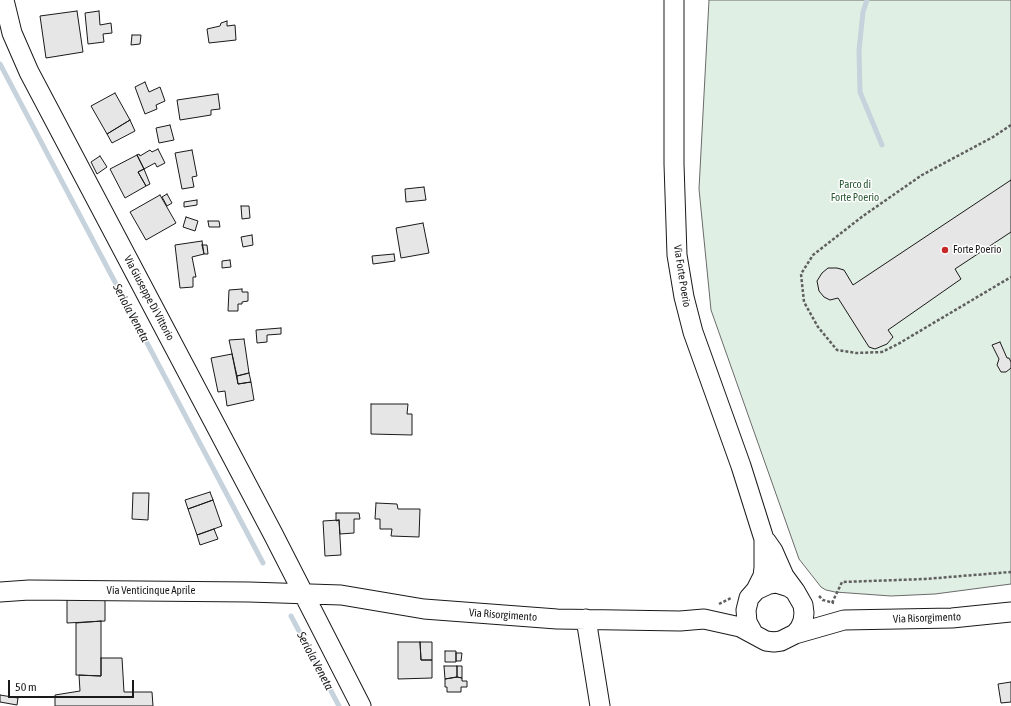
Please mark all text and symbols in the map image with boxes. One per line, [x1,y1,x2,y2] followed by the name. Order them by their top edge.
[831,178,879,204] park label: Parco di Forte Poerio
[953,243,1001,257] place label: Forte Poerio
[671,244,693,308] street label: Via Forte Poerio
[940,245,950,255] marker: Forte Poerio
[121,253,177,343] street label: Via Giuseppe Di Vittorio
[110,281,152,345] water label: Seriola Veneta
[107,584,195,598] street label: Via Venticinque Aprile
[468,606,538,624] street label: Via Risorgimento
[893,610,961,626] street label: Via Risorgimento
[294,629,336,693] water label: Seriola Veneta
[10,672,136,698] scale bar
[15,680,37,694] text: 50 m

